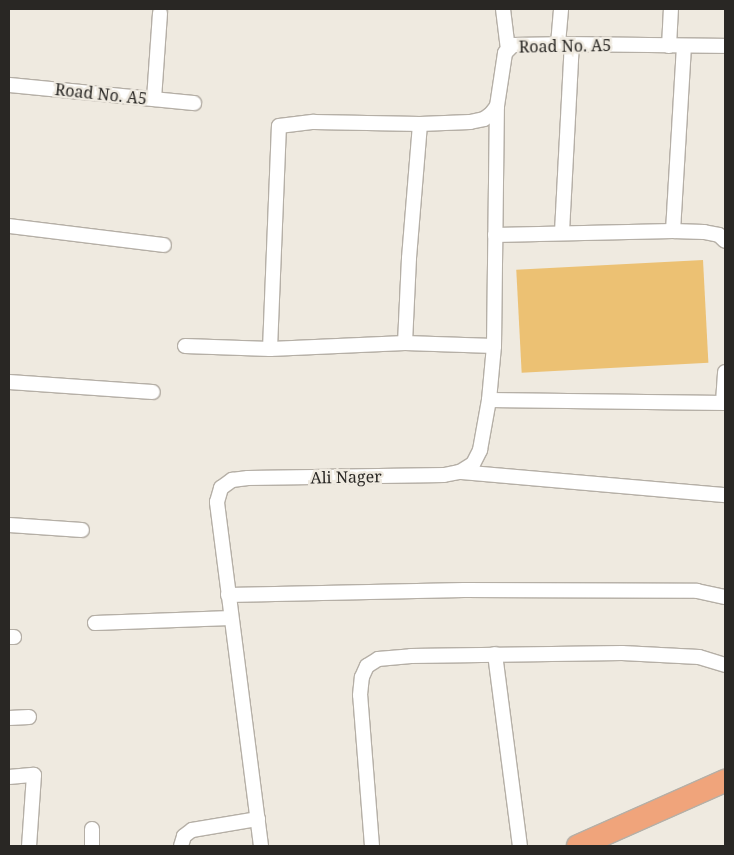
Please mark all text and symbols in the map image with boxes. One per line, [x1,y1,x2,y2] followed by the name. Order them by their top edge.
[519,36,611,56] street label: Road No. A5
[54,80,148,108] street label: Road No. A5
[310,467,382,487] street label: Ali Nager

